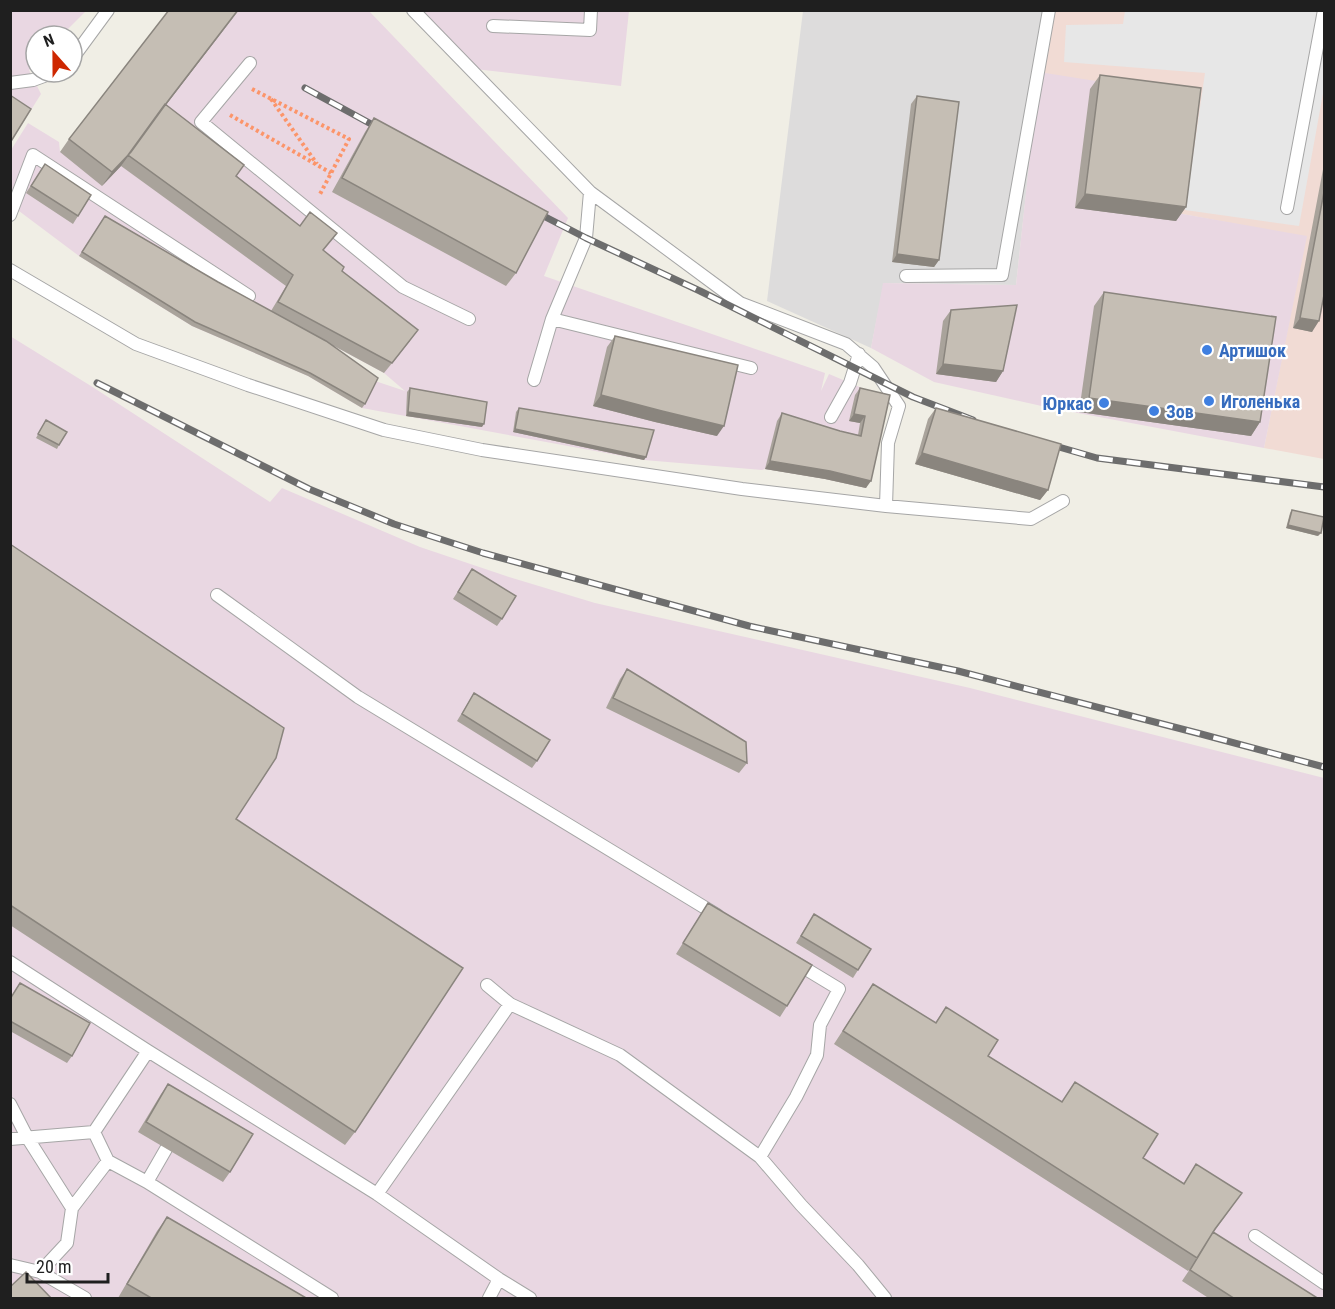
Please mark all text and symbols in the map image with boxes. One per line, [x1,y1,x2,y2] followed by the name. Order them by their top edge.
[24,24,84,84] north arrow
[41,30,57,51] text: N
[1219,340,1286,361] place label: Артишок
[1200,343,1214,357] marker: Артишок
[1221,391,1300,412] place label: Иголенька
[1043,393,1092,414] place label: Юркас
[1202,394,1216,408] marker: Иголенька
[1097,396,1111,410] marker: Юркас
[1166,401,1194,422] place label: Зов
[1147,404,1161,418] marker: Зов
[27,1246,108,1284] scale bar
[36,1256,71,1277] text: 20 m

